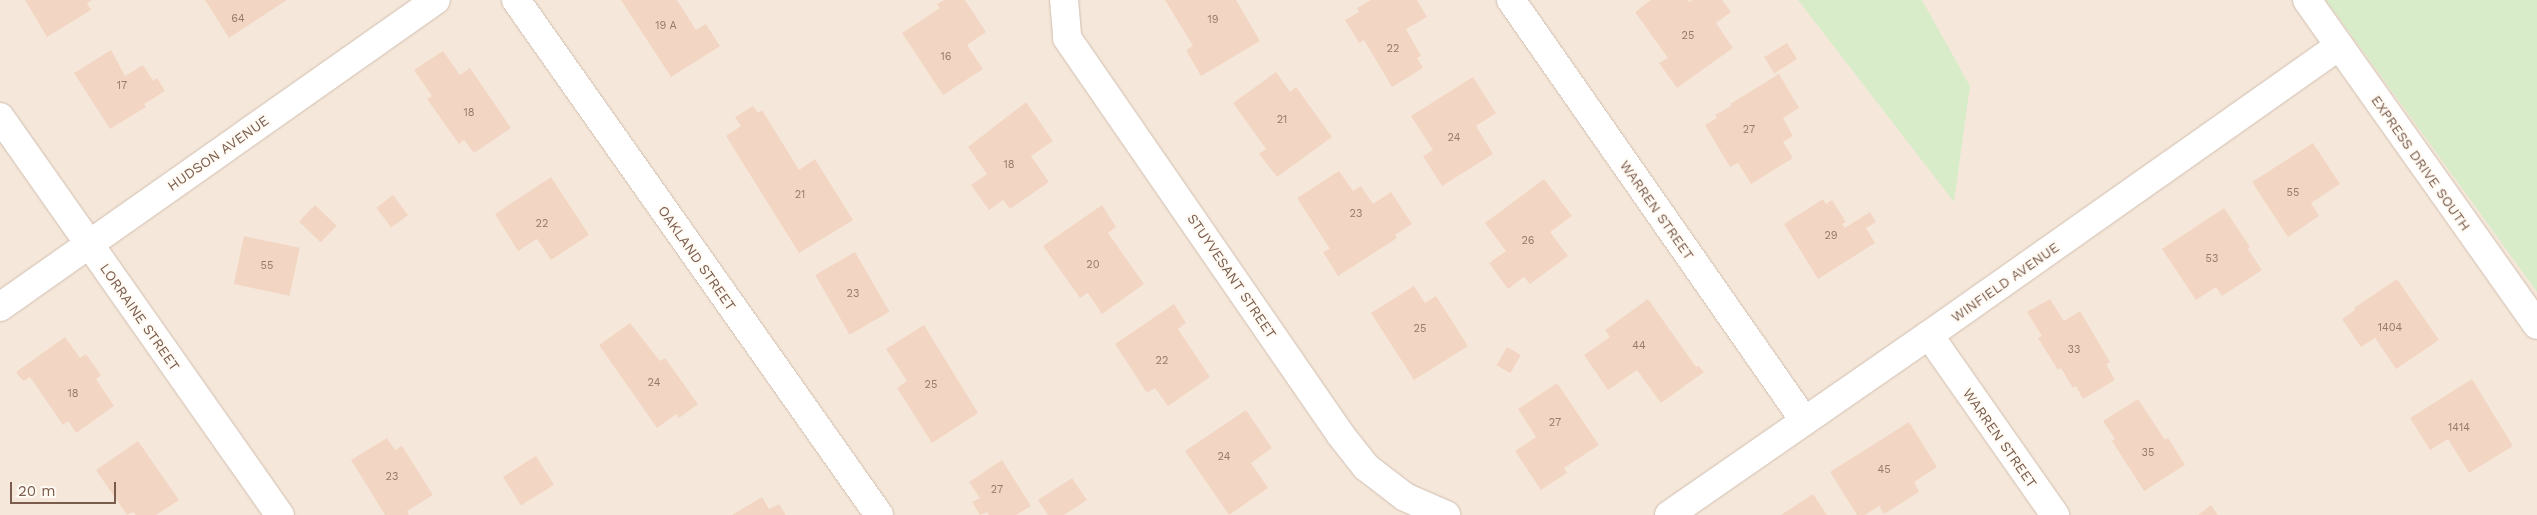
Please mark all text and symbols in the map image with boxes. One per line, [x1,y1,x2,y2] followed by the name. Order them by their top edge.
[231,12,245,26] house number: 64
[1207,13,1219,27] house number: 19
[655,19,677,33] house number: 19 A
[1682,29,1694,43] house number: 25
[1387,42,1399,56] house number: 22
[941,50,951,64] house number: 16
[117,79,127,93] house number: 17
[2368,92,2474,234] street label: EXPRESS DRIVE SOUTH
[463,106,475,120] house number: 18
[164,112,272,194] street label: HUDSON AVENUE
[1277,113,1287,127] house number: 21
[1743,123,1755,137] house number: 27
[1448,131,1460,145] house number: 24
[1616,157,1698,263] street label: WARREN STREET
[1003,158,1015,172] house number: 18
[2287,186,2299,200] house number: 55
[795,188,805,202] house number: 21
[655,202,739,314] street label: OAKLAND STREET
[1350,207,1362,221] house number: 23
[1184,210,1280,342] street label: STUYVESANT STREET
[536,217,548,231] house number: 22
[1824,229,1838,243] house number: 29
[1521,234,1535,248] house number: 26
[1948,238,2062,326] street label: WINFIELD AVENUE
[2206,252,2218,266] house number: 53
[1086,258,1100,272] house number: 20
[261,259,273,273] house number: 55
[97,260,183,374] street label: LORRAINE STREET
[847,287,859,301] house number: 23
[2378,321,2402,335] house number: 1404
[1414,322,1426,336] house number: 25
[1632,339,1646,353] house number: 44
[2068,343,2080,357] house number: 33
[1156,354,1168,368] house number: 22
[648,376,660,390] house number: 24
[925,378,937,392] house number: 25
[1959,385,2041,491] street label: WARREN STREET
[67,387,79,401] house number: 18
[1549,416,1561,430] house number: 27
[2448,421,2470,435] house number: 1414
[2142,446,2154,460] house number: 35
[1218,450,1230,464] house number: 24
[1877,463,1891,477] house number: 45
[386,470,398,484] house number: 23
[12,472,119,504] scale bar
[18,482,56,500] text: 20 m
[991,483,1003,497] house number: 27

